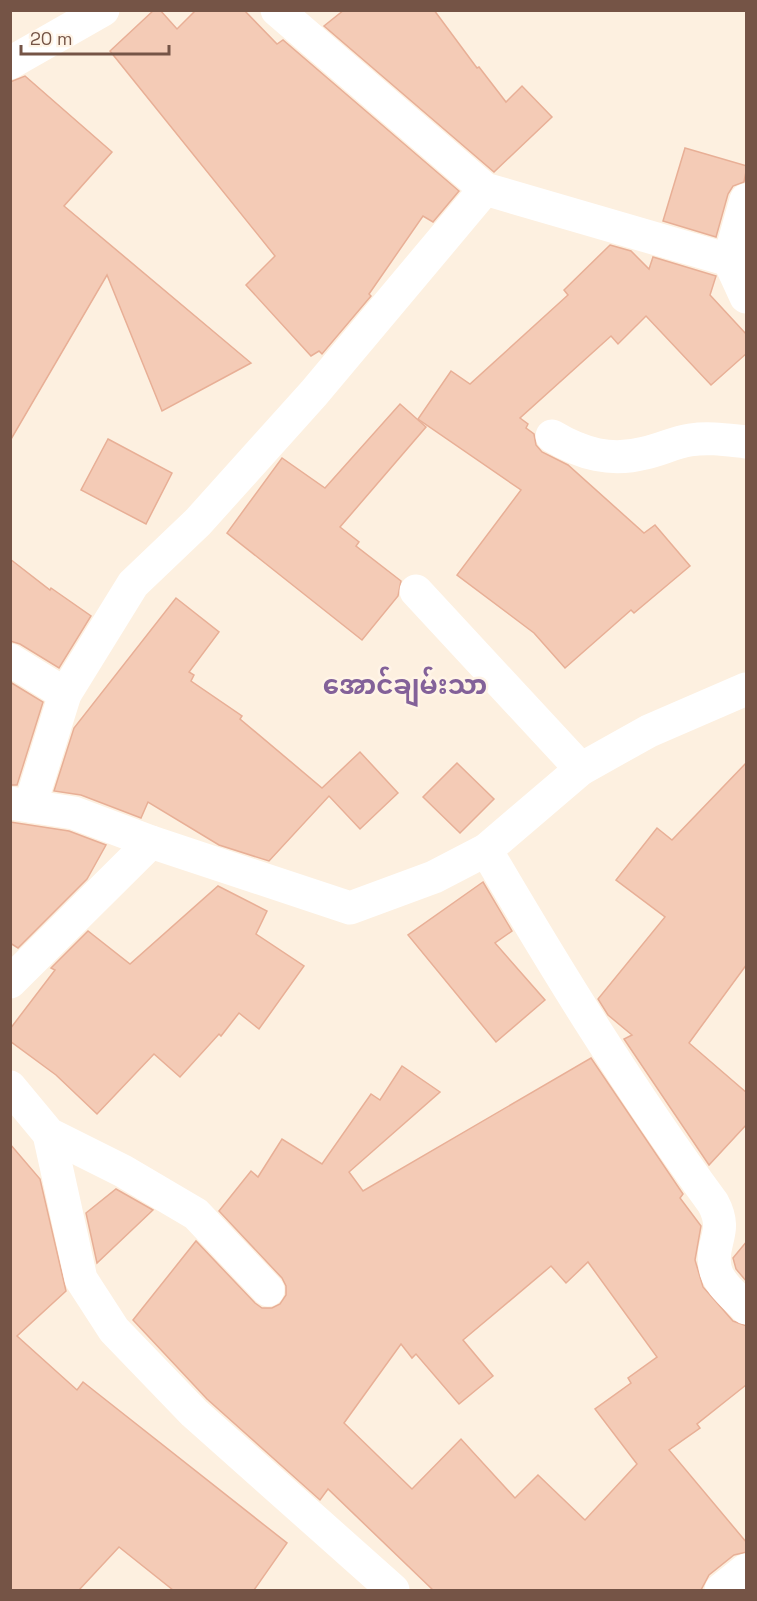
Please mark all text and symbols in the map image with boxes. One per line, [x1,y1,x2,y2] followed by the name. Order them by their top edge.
[21,18,170,56] scale bar
[30,27,73,50] text: 20 m
[323,666,487,707] district label: အောင်ချမ်းသာ

